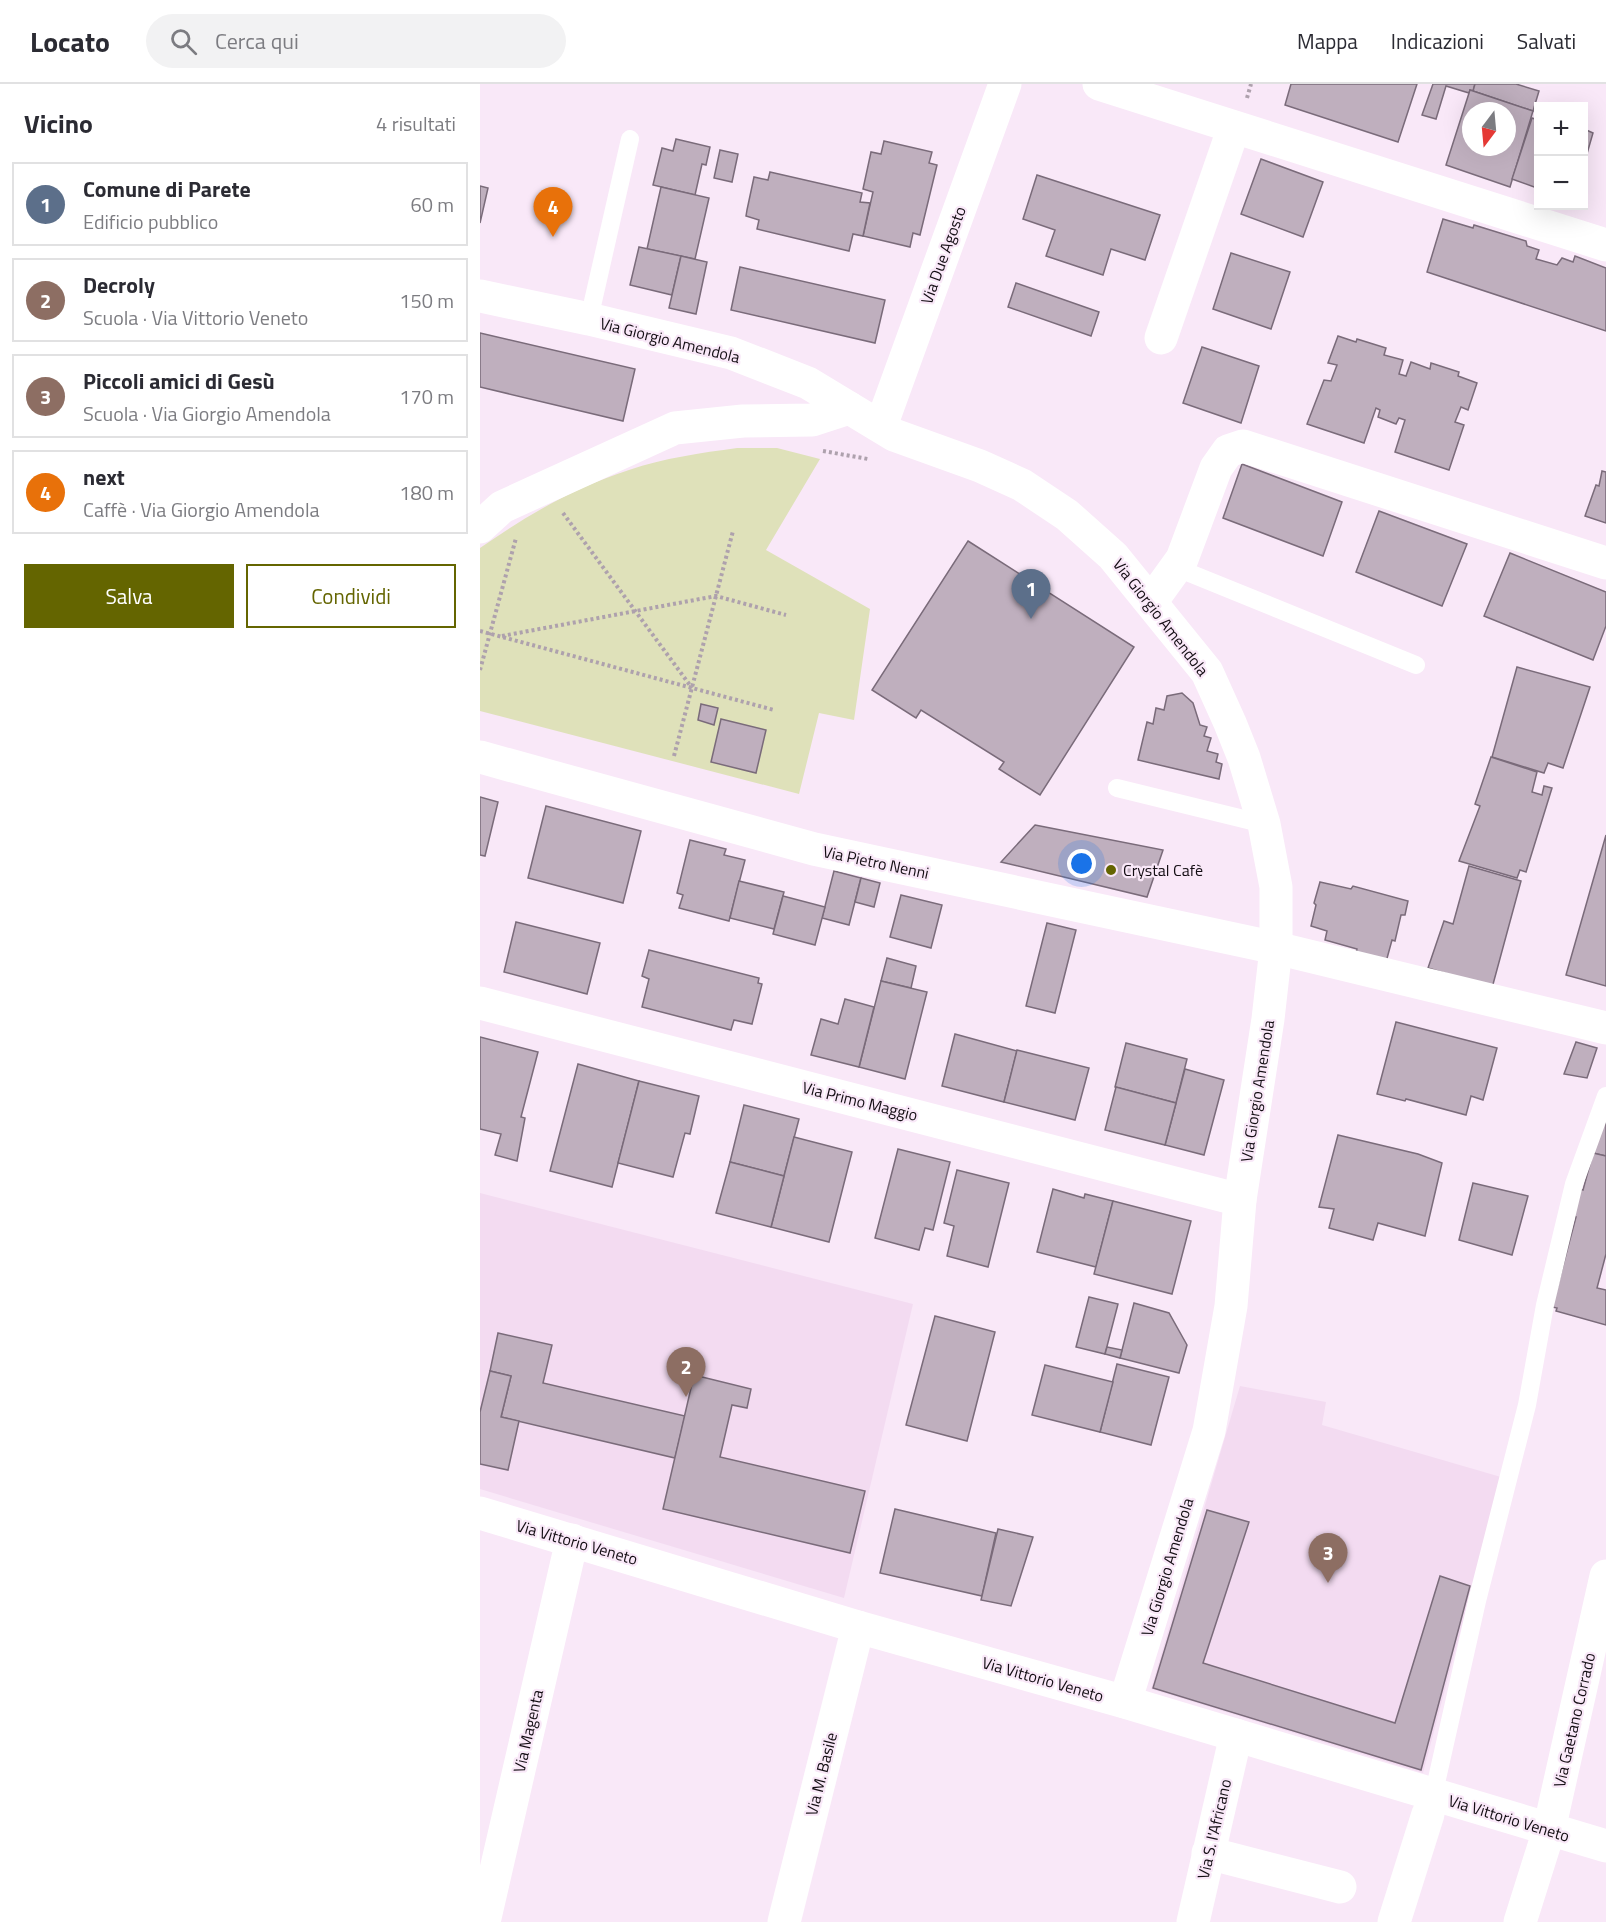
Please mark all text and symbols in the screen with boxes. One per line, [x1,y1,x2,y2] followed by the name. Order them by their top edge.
[146,14,566,68] search box
[30,20,110,63] text: Locato
[215,24,299,58] text: Cerca qui
[167,25,200,58] icon: search
[1297,25,1358,57] text: Mappa
[1391,25,1484,57] text: Indicazioni
[1517,25,1576,57] text: Salvati
[1462,102,1516,156] north arrow
[1534,102,1588,210] map controls
[1534,102,1588,156] button: +
[24,104,93,143] text: Vicino
[376,108,456,139] text: 4 risultati
[1534,156,1588,210] button: −
[83,172,251,206] text: Comune di Parete
[534,188,572,237] pin: 4
[40,189,51,220] text: 1
[410,189,454,220] text: 60 m
[914,203,972,307] street label: Via Due Agosto
[83,206,218,237] text: Edificio pubblico
[83,268,155,302] text: Decroly
[40,285,51,316] text: 2
[399,285,454,316] text: 150 m
[83,302,308,333] text: Scuola · Via Vittorio Veneto
[597,311,743,369] street label: Via Giorgio Amendola
[83,364,275,398] text: Piccoli amici di Gesù
[40,381,51,412] text: 3
[399,381,454,412] text: 170 m
[83,398,331,429] text: Scuola · Via Giorgio Amendola
[83,460,125,494] text: next
[40,477,51,508] text: 4
[399,477,454,508] text: 180 m
[83,494,320,525] text: Caffè · Via Giorgio Amendola
[1107,553,1215,681] street label: Via Giorgio Amendola
[24,564,234,628] button: Salva
[246,564,456,628] button: Condividi
[1012,570,1050,619] pin: 1
[821,839,931,885] street label: Via Pietro Nenni
[1067,849,1096,878] your location
[1123,858,1203,882] place label: Crystal Cafè
[1104,863,1118,877] marker: Crystal Cafè
[1234,1018,1280,1164] street label: Via Giorgio Amendola
[800,1075,920,1127] street label: Via Primo Maggio
[666,1348,706,1397] pin: 2
[1135,1495,1199,1639] street label: Via Giorgio Amendola
[513,1513,641,1571] street label: Via Vittorio Veneto
[1308,1534,1348,1583] pin: 3
[979,1650,1107,1708] street label: Via Vittorio Veneto
[1547,1650,1601,1790] street label: Via Gaetano Corrado
[507,1687,549,1775] street label: Via Magenta
[799,1730,843,1818] street label: Via M. Basile
[1191,1777,1237,1881] street label: Via S. l'Africano
[1446,1788,1572,1848] street label: Via Vittorio Veneto

